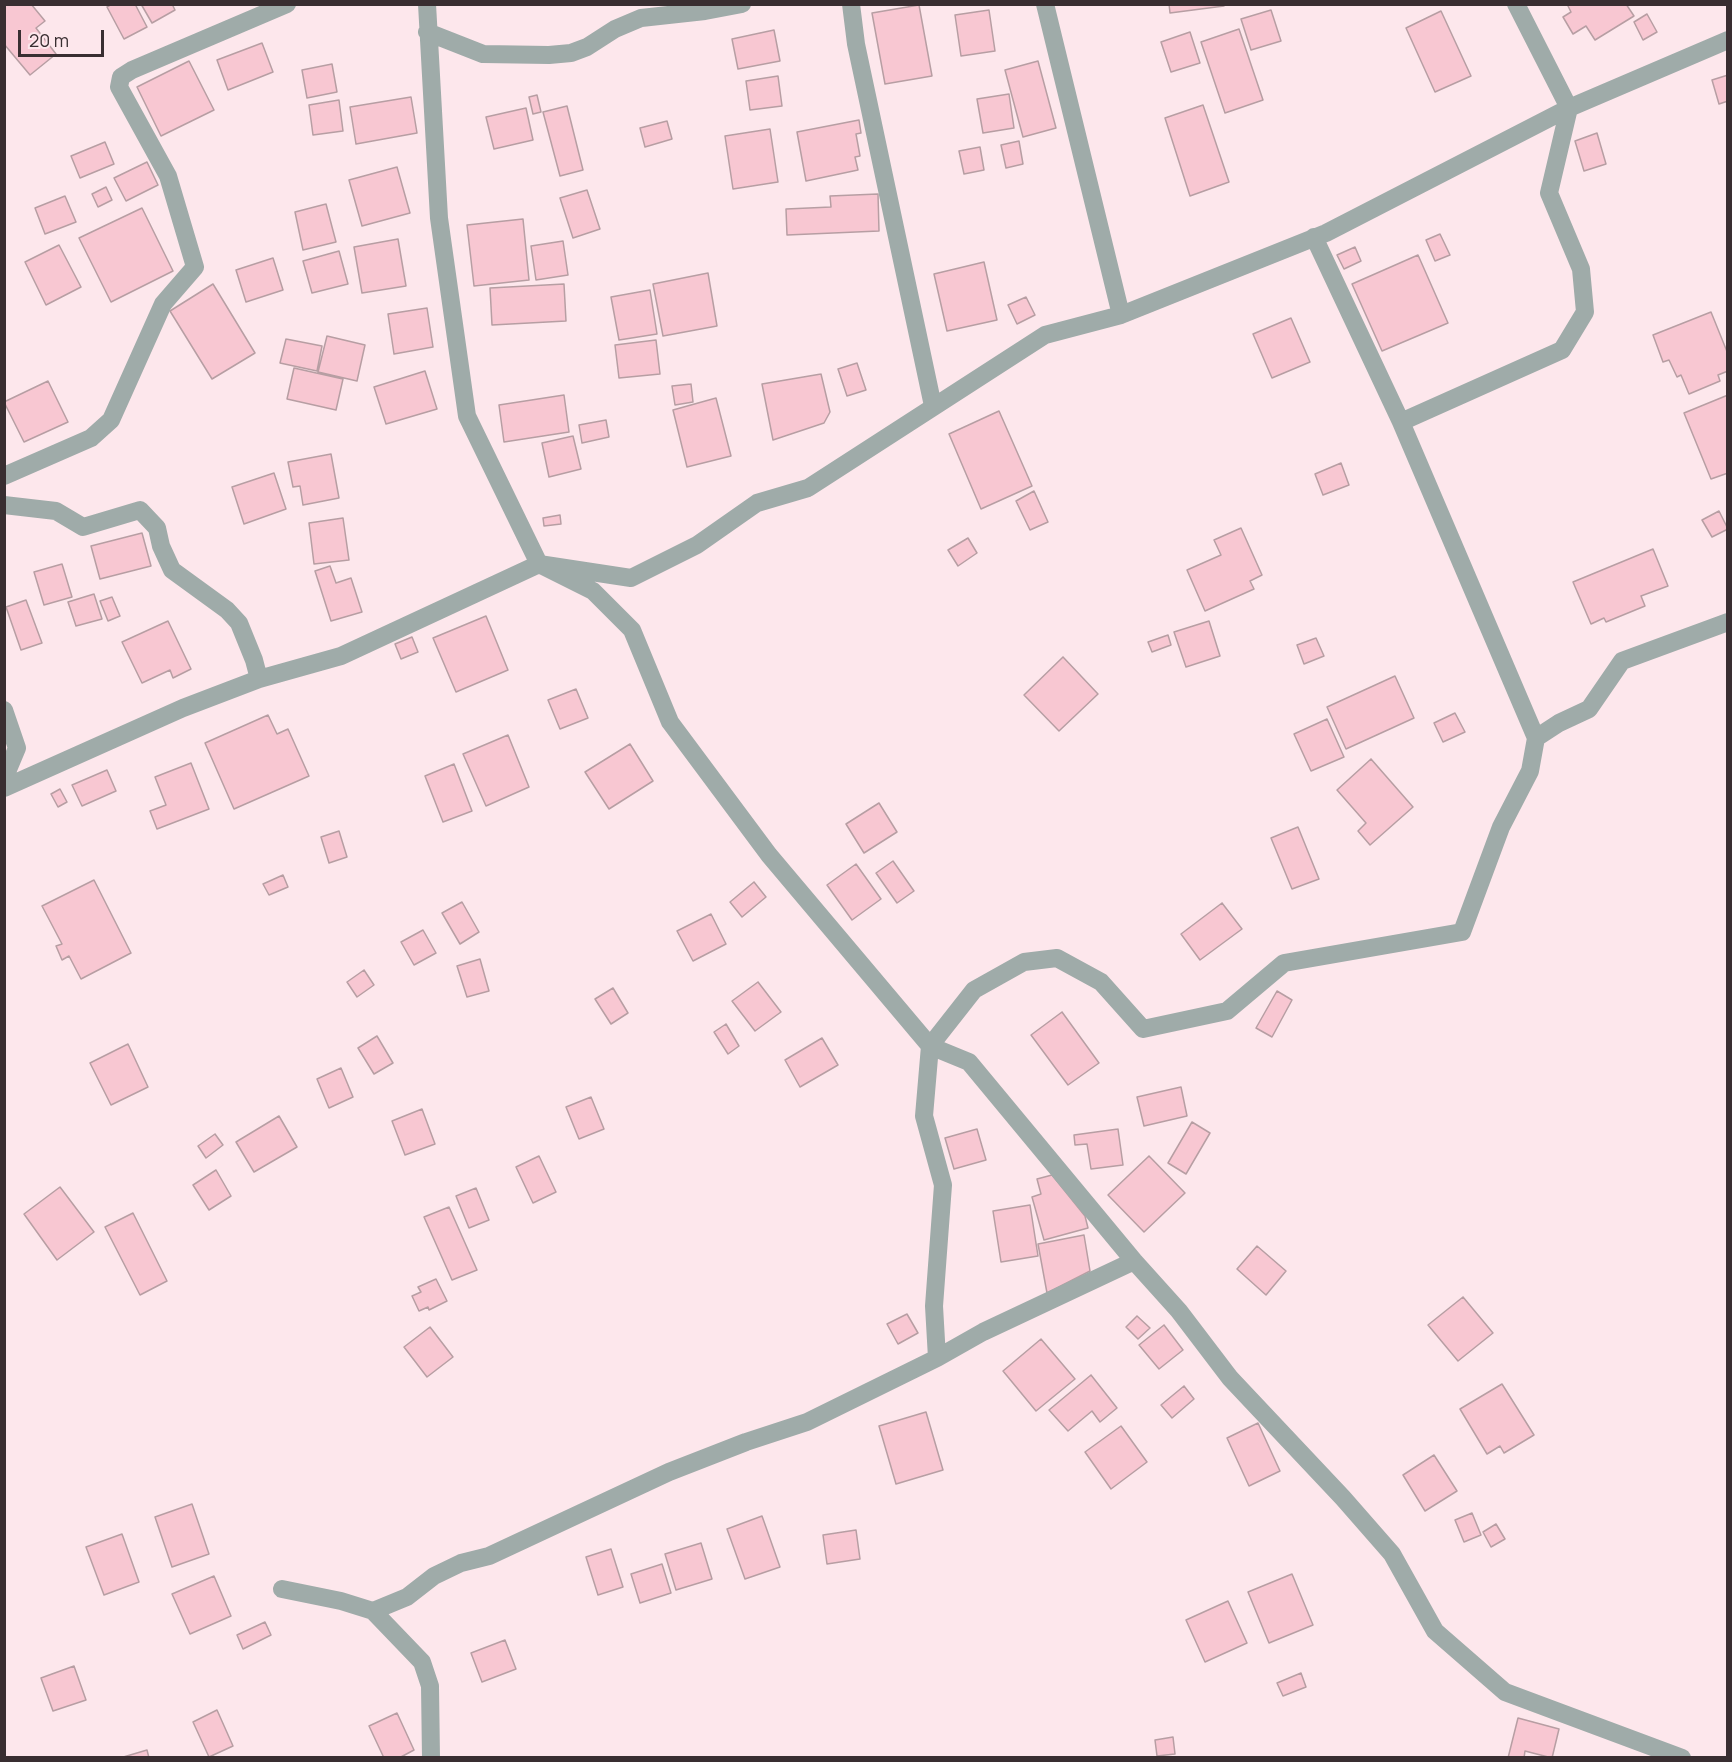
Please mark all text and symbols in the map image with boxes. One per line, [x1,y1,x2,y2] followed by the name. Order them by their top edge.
[21,18,106,56] scale bar
[29,28,69,52] text: 20 m

